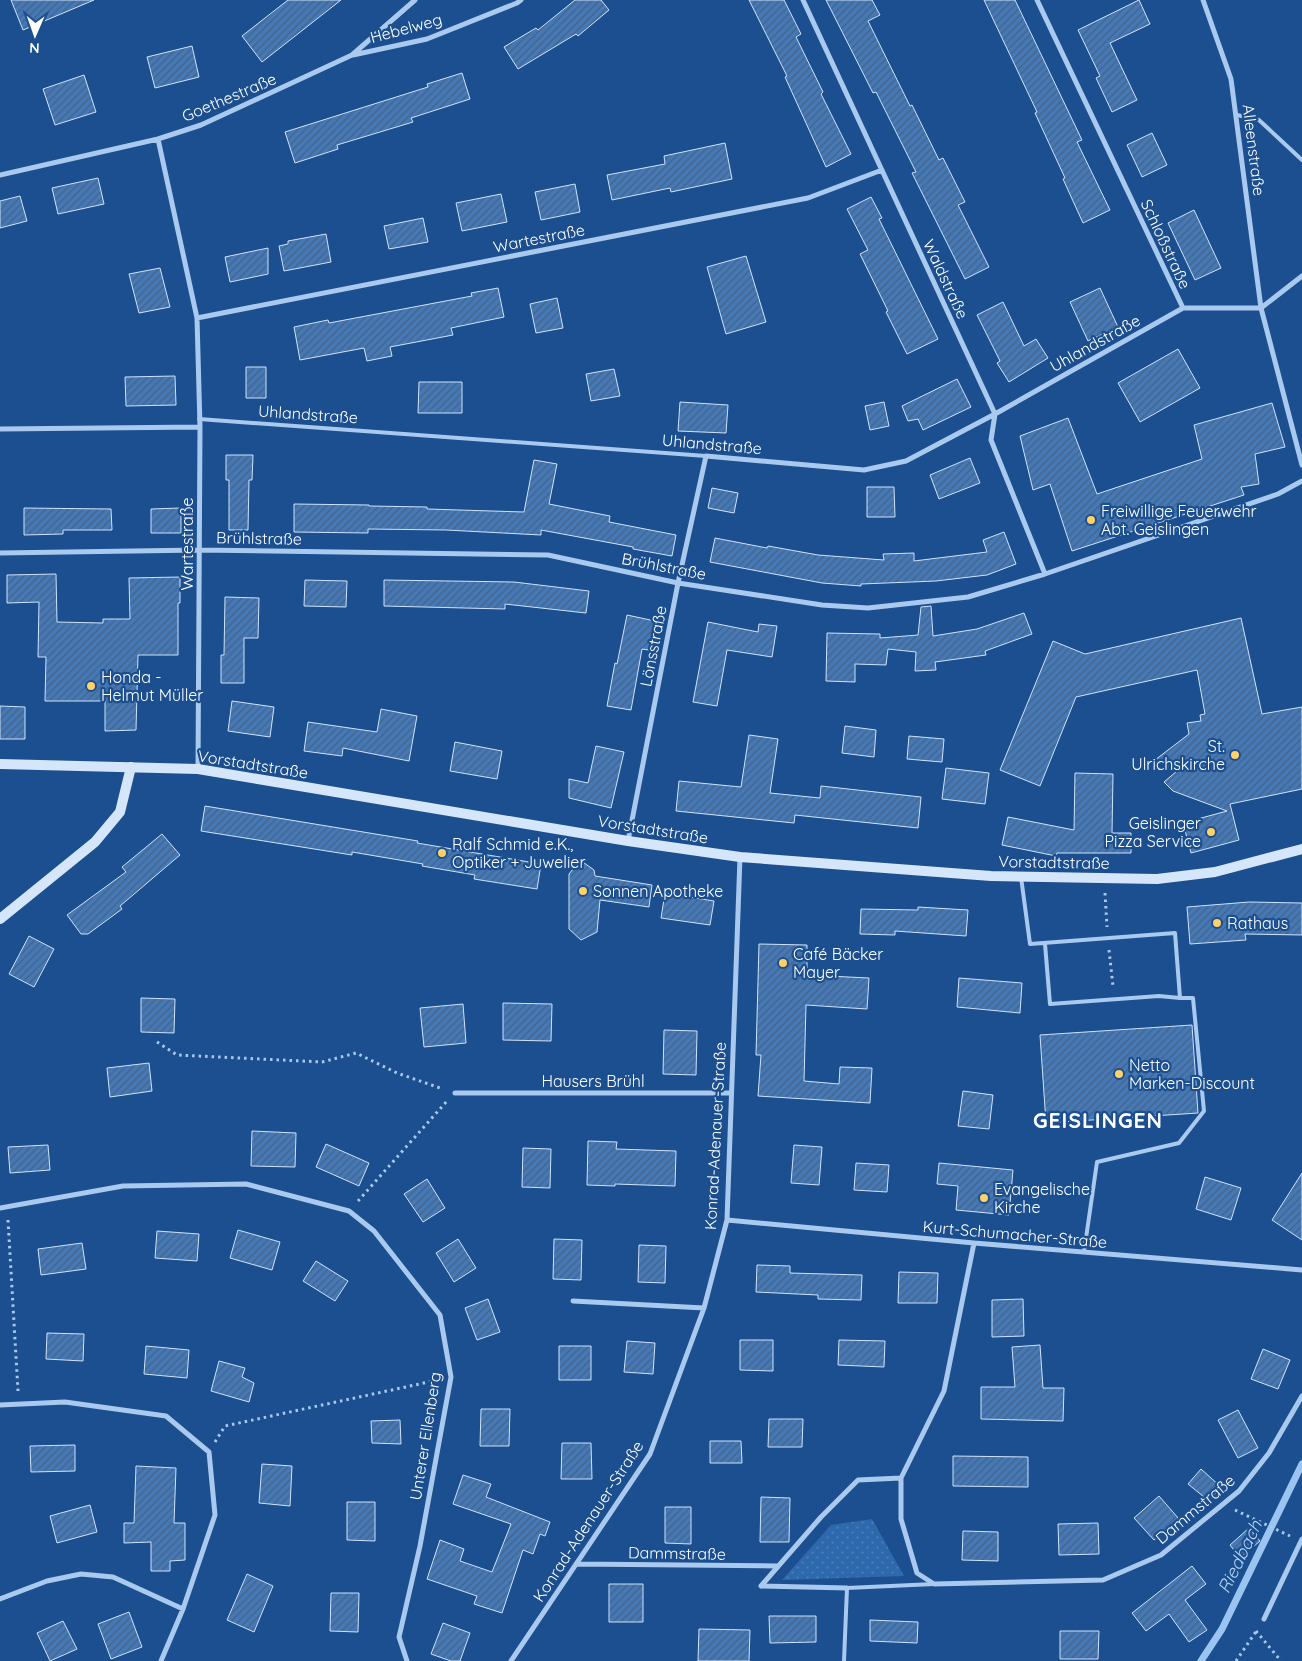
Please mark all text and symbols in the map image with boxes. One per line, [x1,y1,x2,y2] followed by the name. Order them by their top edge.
[368,9,444,47] street label: Hebelweg
[10,10,60,60] north arrow
[29,39,40,57] text: N
[179,68,279,126] street label: Goethestraße
[1238,103,1270,197] street label: Alleenstraße
[1137,196,1195,292] street label: Schloßstraße
[491,219,587,257] street label: Wartestraße
[919,236,973,322] street label: Waldstraße
[1046,310,1144,376] street label: Uhlandstraße
[257,401,359,427] street label: Uhlandstraße
[661,430,763,458] street label: Uhlandstraße
[177,498,197,590] street label: Wartestraße
[1101,501,1257,539] place label: Freiwillige Feuerwehr Abt. Geislingen
[1085,514,1097,526] marker: Freiwillige Feuerwehr Abt. Geislingen
[216,527,302,549] street label: Brühlstraße
[620,548,708,584] street label: Brühlstraße
[635,604,671,688] street label: Lönsstraße
[101,667,203,705] place label: Honda - Helmut Müller
[85,680,97,692] marker: Honda - Helmut Müller
[1131,736,1225,774] place label: St. Ulrichskirche
[196,745,310,783] street label: Vorstadtstraße
[1229,749,1241,761] marker: St. Ulrichskirche
[596,810,710,848] street label: Vorstadtstraße
[1104,813,1201,851] place label: Geislinger Pizza Service
[1205,826,1217,838] marker: Geislinger Pizza Service
[452,834,586,872] place label: Ralf Schmid e.K., Optiker + Juwelier
[436,847,448,859] marker: Ralf Schmid e.K., Optiker + Juwelier
[998,851,1110,873] street label: Vorstadtstraße
[593,881,723,901] place label: Sonnen Apotheke
[577,885,589,897] marker: Sonnen Apotheke
[1227,913,1288,933] place label: Rathaus
[1211,917,1223,929] marker: Rathaus
[793,944,884,982] place label: Café Bäcker Mayer
[777,957,789,969] marker: Café Bäcker Mayer
[700,1041,730,1231] street label: Konrad-Adenauer-Straße
[1129,1055,1255,1093] place label: Netto Marken-Discount
[1113,1068,1125,1080] marker: Netto Marken-Discount
[541,1071,645,1091] street label: Hausers Brühl
[1033,1107,1163,1133] district label: GEISLINGEN
[994,1179,1090,1217] place label: Evangelische Kirche
[978,1192,990,1204] marker: Evangelische Kirche
[922,1216,1108,1252] street label: Kurt-Schumacher-Straße
[405,1370,445,1502] street label: Unterer Ellenberg
[528,1437,648,1605] street label: Konrad-Adenauer-Straße
[1151,1470,1239,1548] street label: Dammstraße
[1212,1516,1267,1597] water label: Riedbach
[628,1542,726,1564] street label: Dammstraße

